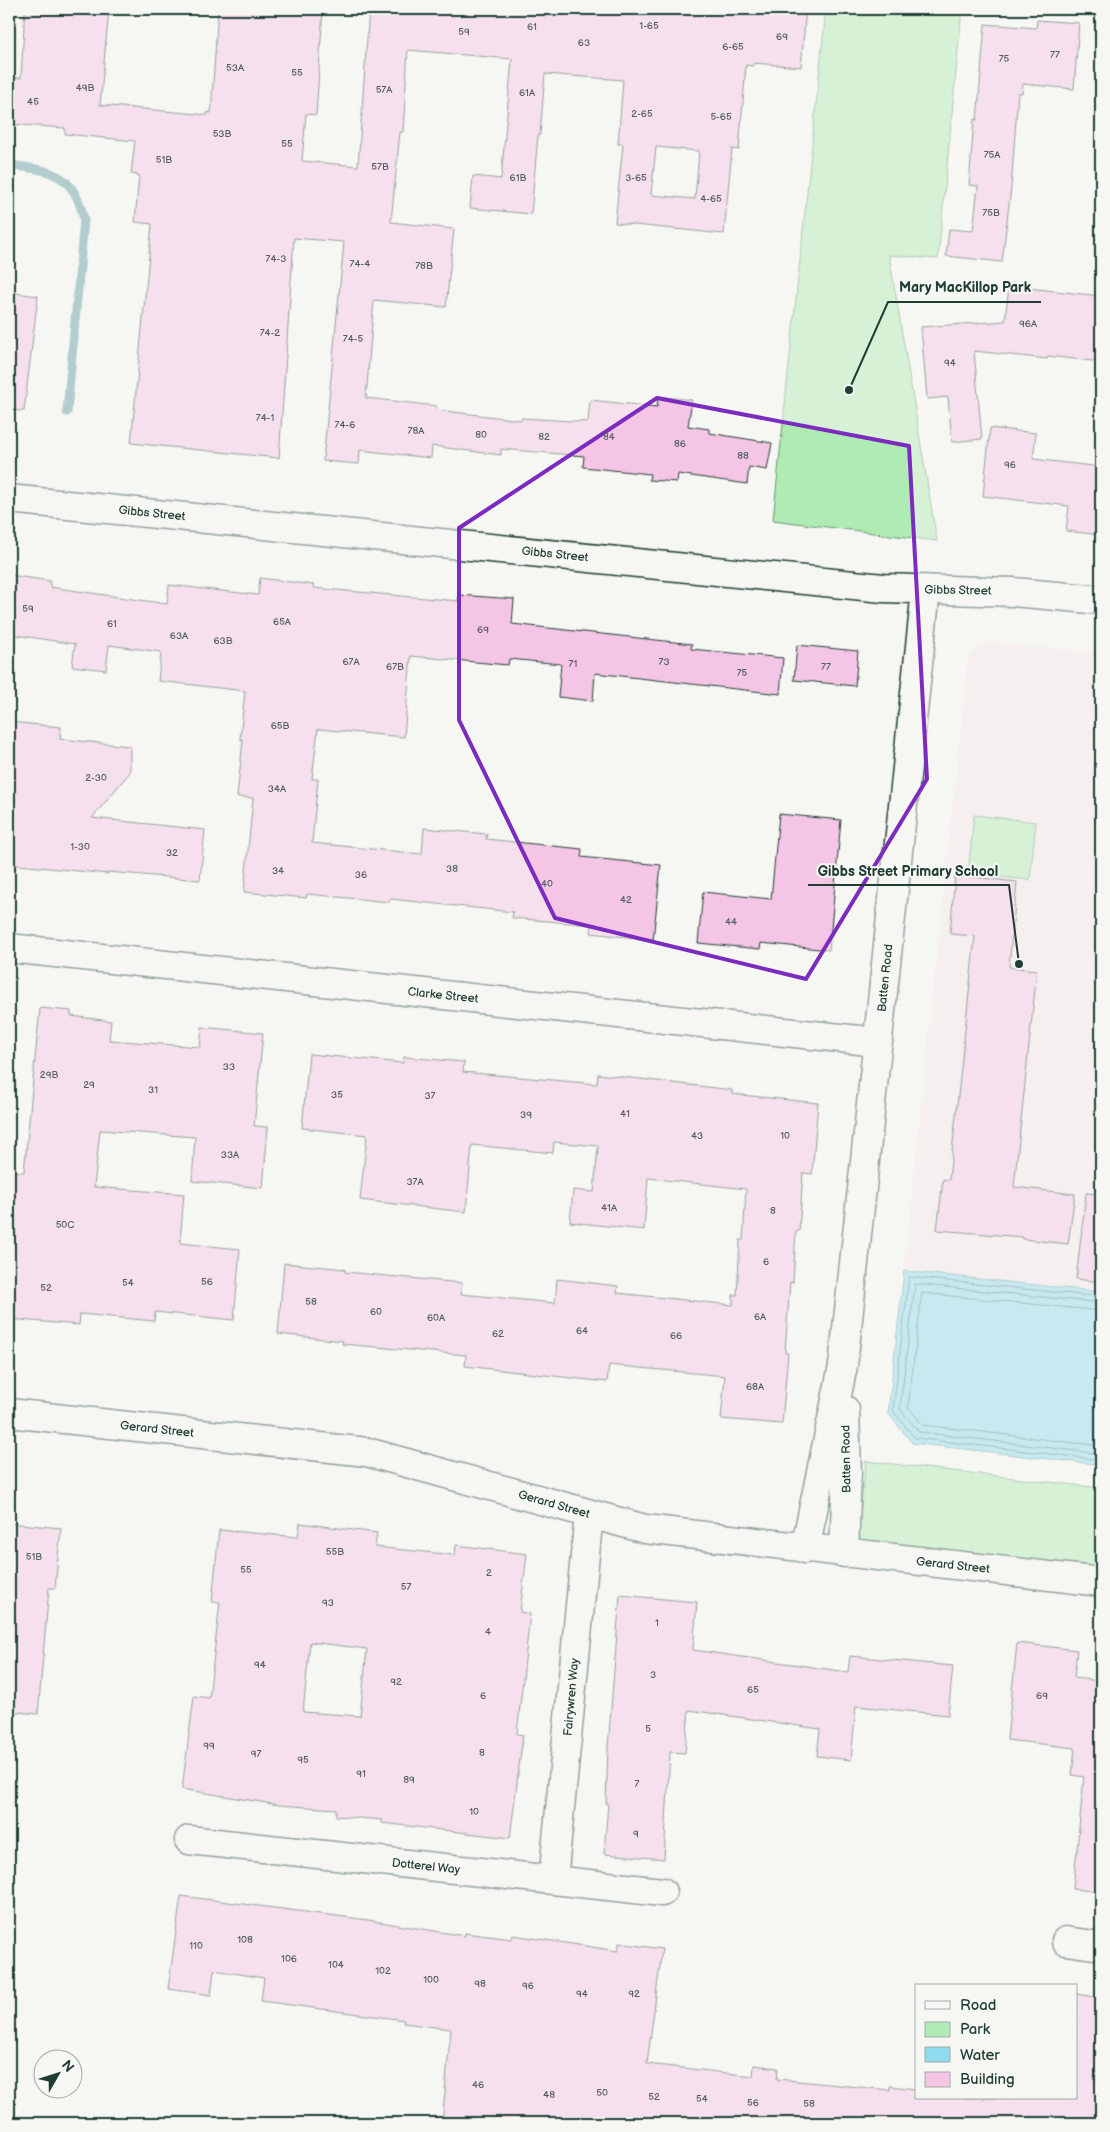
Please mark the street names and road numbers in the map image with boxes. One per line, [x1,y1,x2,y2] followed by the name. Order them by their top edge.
[118,503,186,525] street label: Gibbs Street
[521,544,589,566] street label: Gibbs Street
[924,582,992,599] street label: Gibbs Street
[874,943,897,1013] street label: Batten Road
[407,984,479,1007] street label: Clarke Street
[119,1418,195,1441] street label: Gerard Street
[838,1425,855,1493] street label: Batten Road
[516,1487,592,1522] street label: Gerard Street
[915,1554,991,1577] street label: Gerard Street
[561,1657,582,1737] street label: Fairywren Way
[391,1855,461,1878] street label: Dotterel Way

